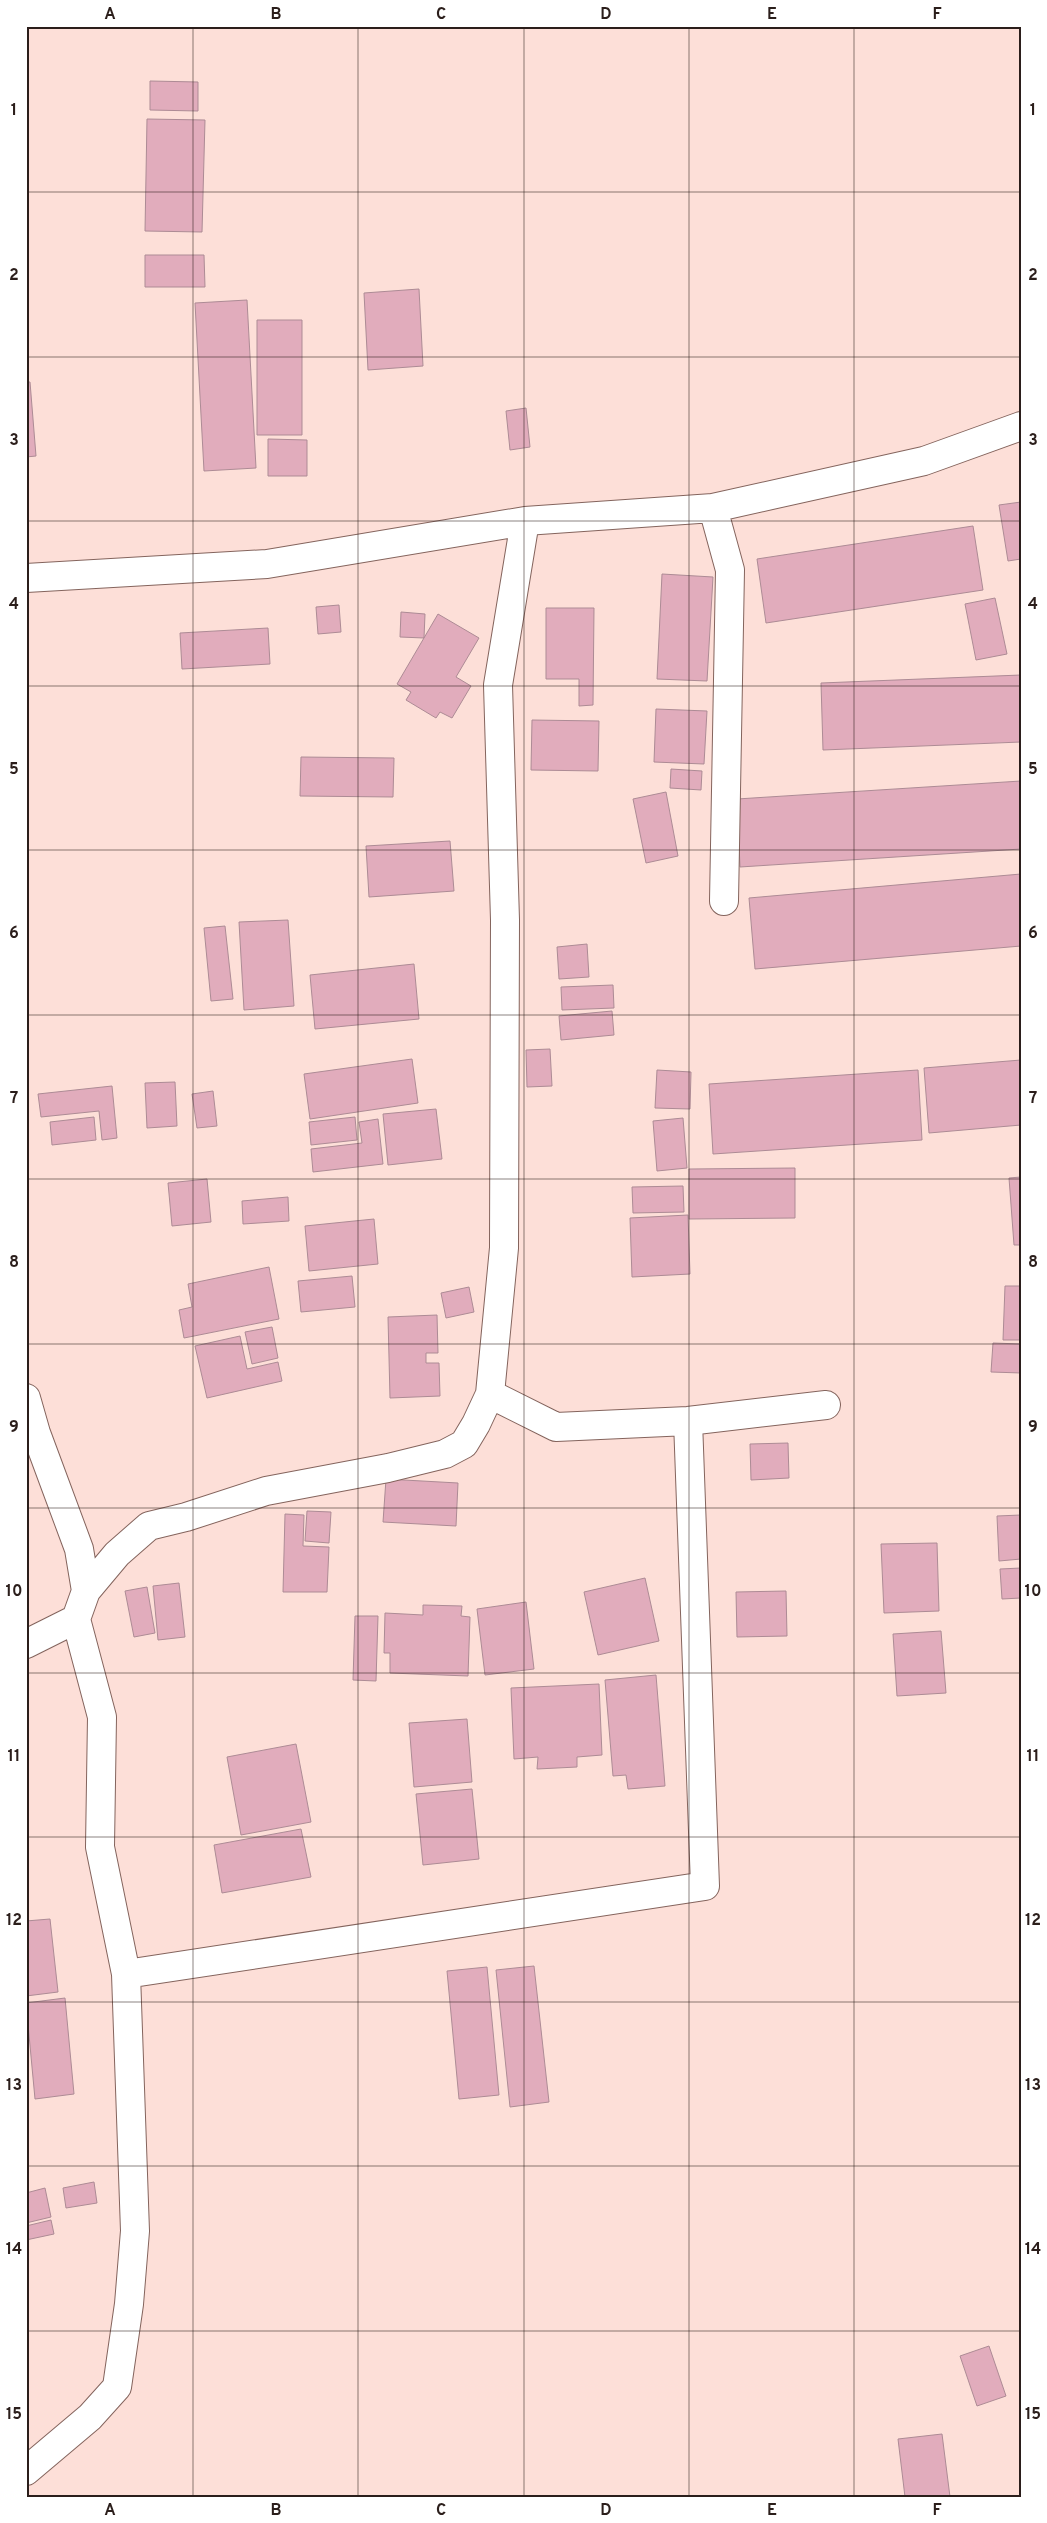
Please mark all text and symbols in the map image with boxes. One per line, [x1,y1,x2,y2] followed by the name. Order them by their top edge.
[104,5,116,25] text: A
[270,5,282,25] text: B
[436,5,446,25] text: C
[600,5,612,25] text: D
[767,5,777,25] text: E
[932,5,942,25] text: F
[11,101,17,121] text: 1
[1030,101,1036,121] text: 1
[9,266,19,286] text: 2
[1028,266,1038,286] text: 2
[9,431,19,451] text: 3
[1028,431,1038,451] text: 3
[9,595,19,615] text: 4
[1028,595,1038,615] text: 4
[9,760,19,780] text: 5
[1028,760,1038,780] text: 5
[9,924,19,944] text: 6
[1028,924,1038,944] text: 6
[10,1089,18,1109] text: 7
[1029,1089,1037,1109] text: 7
[9,1253,19,1273] text: 8
[1028,1253,1038,1273] text: 8
[9,1418,19,1438] text: 9
[1028,1418,1038,1438] text: 9
[6,1582,22,1602] text: 10
[1025,1582,1041,1602] text: 10
[8,1747,20,1767] text: 11
[1027,1747,1039,1767] text: 11
[6,1911,22,1931] text: 12
[1025,1911,1041,1931] text: 12
[6,2076,22,2096] text: 13
[1025,2076,1041,2096] text: 13
[6,2240,22,2260] text: 14
[1025,2240,1041,2260] text: 14
[6,2405,22,2425] text: 15
[1025,2405,1041,2425] text: 15
[104,2501,116,2521] text: A
[270,2501,282,2521] text: B
[436,2501,446,2521] text: C
[600,2501,612,2521] text: D
[767,2501,777,2521] text: E
[932,2501,942,2521] text: F

